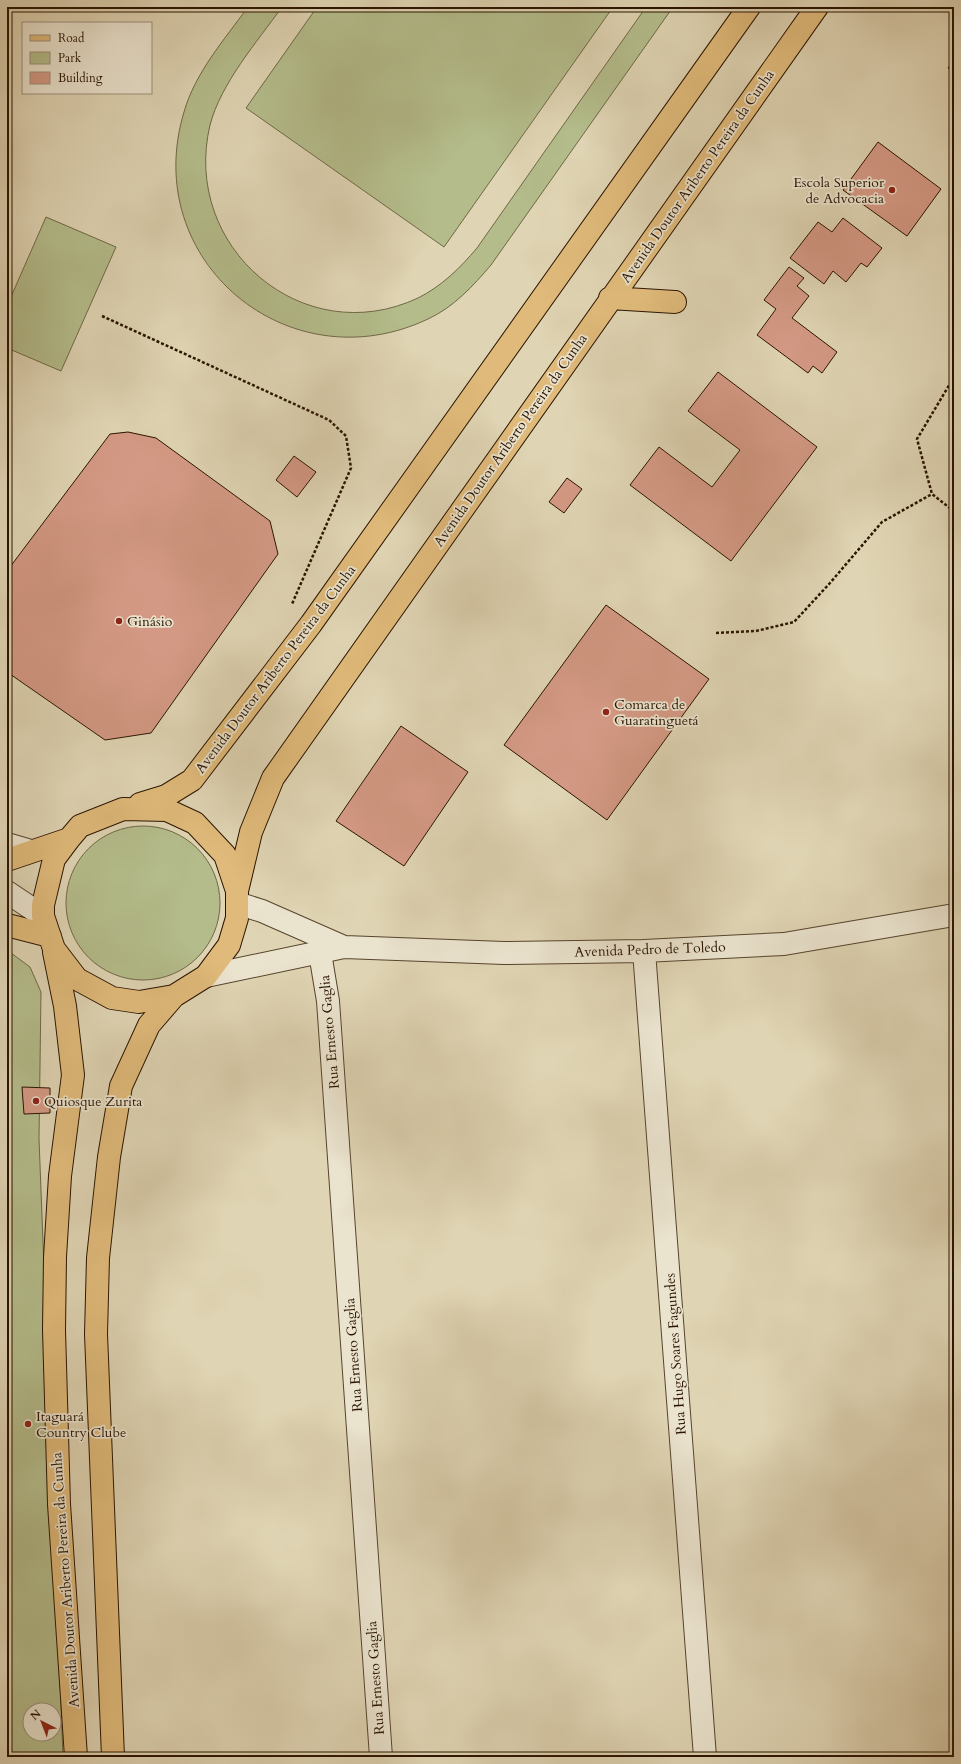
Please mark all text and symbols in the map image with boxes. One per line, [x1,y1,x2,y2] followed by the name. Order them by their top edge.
[22,22,152,94] legend
[58,30,85,46] text: Road
[58,50,82,66] text: Park
[616,66,779,287] street label: Avenida Doutor Ariberto Pereira da Cunha
[58,70,103,86] text: Building
[793,173,885,208] place label: Escola Superior de Advocacia
[887,185,897,195] marker: Escola Superior de Advocacia
[429,330,592,551] street label: Avenida Doutor Ariberto Pereira da Cunha
[191,561,360,777] street label: Avenida Doutor Ariberto Pereira da Cunha
[127,612,173,631] place label: Ginásio
[114,616,124,626] marker: Ginásio
[614,695,699,730] place label: Comarca de Guaratinguetá
[601,707,611,717] marker: Comarca de Guaratinguetá
[574,937,726,962] street label: Avenida Pedro de Toledo
[315,974,344,1090] street label: Rua Ernesto Gaglia
[44,1092,142,1111] place label: Quiosque Zurita
[31,1096,41,1106] marker: Quiosque Zurita
[660,1272,691,1436] street label: Rua Hugo Soares Fagundes
[340,1297,367,1413] street label: Rua Ernesto Gaglia
[36,1407,126,1442] place label: Itaguará Country Clube
[23,1419,33,1429] marker: Itaguará Country Clube
[47,1452,84,1708] street label: Avenida Doutor Ariberto Pereira da Cunha
[362,1620,389,1736] street label: Rua Ernesto Gaglia
[22,1702,62,1742] north arrow
[27,1706,45,1724] text: N

